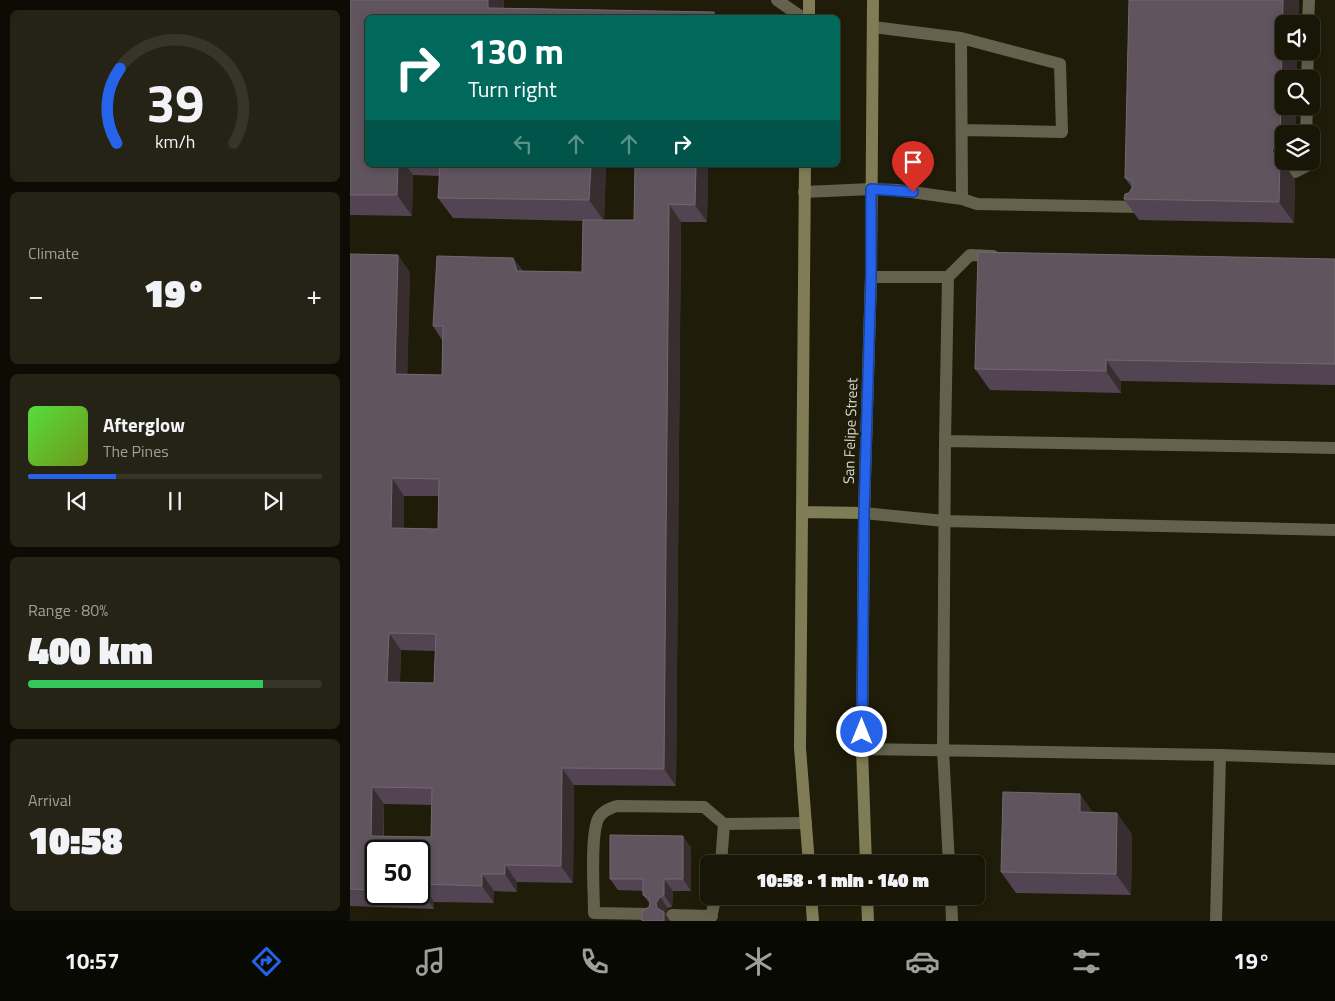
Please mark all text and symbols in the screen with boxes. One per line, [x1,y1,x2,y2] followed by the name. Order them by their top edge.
[1275,15,1320,170] map controls
[1275,15,1320,60] button: sound
[468,24,564,78] text: 130 m
[385,35,450,100] icon: right
[146,63,204,142] text: 39
[1275,70,1320,115] button: search
[468,72,557,106] text: Turn right
[1275,125,1320,170] button: layers
[155,128,195,155] text: km/h
[509,130,537,158] icon: left
[562,130,590,158] icon: ahead
[615,130,643,158] icon: ahead
[668,130,696,158] icon: right
[892,141,934,192] pin
[899,148,927,176] icon: arrive
[28,241,79,265] text: Climate
[144,264,206,322] text: 19°
[28,273,44,316] text: −
[306,273,322,316] text: +
[837,377,863,485] street label: San Felipe Street
[103,410,185,439] text: Afterglow
[103,439,169,463] text: The Pines
[63,487,91,515] icon: previous
[161,487,189,515] icon: pause
[259,487,287,515] icon: next
[28,598,108,622] text: Range · 80%
[28,621,153,679] text: 400 km
[835,705,887,757] position arrow
[28,788,71,812] text: Arrival
[28,811,123,869] text: 10:58
[365,840,430,905] speed limit sign: 50
[756,865,929,894] text: 10:58 · 1 min · 140 m
[65,944,119,978] text: 10:57
[249,944,284,979] icon: directions
[413,944,448,979] icon: music
[577,944,612,979] icon: phone
[741,944,776,979] icon: climate
[905,944,940,979] icon: car
[1069,944,1104,979] icon: filters
[1233,944,1270,978] text: 19°

